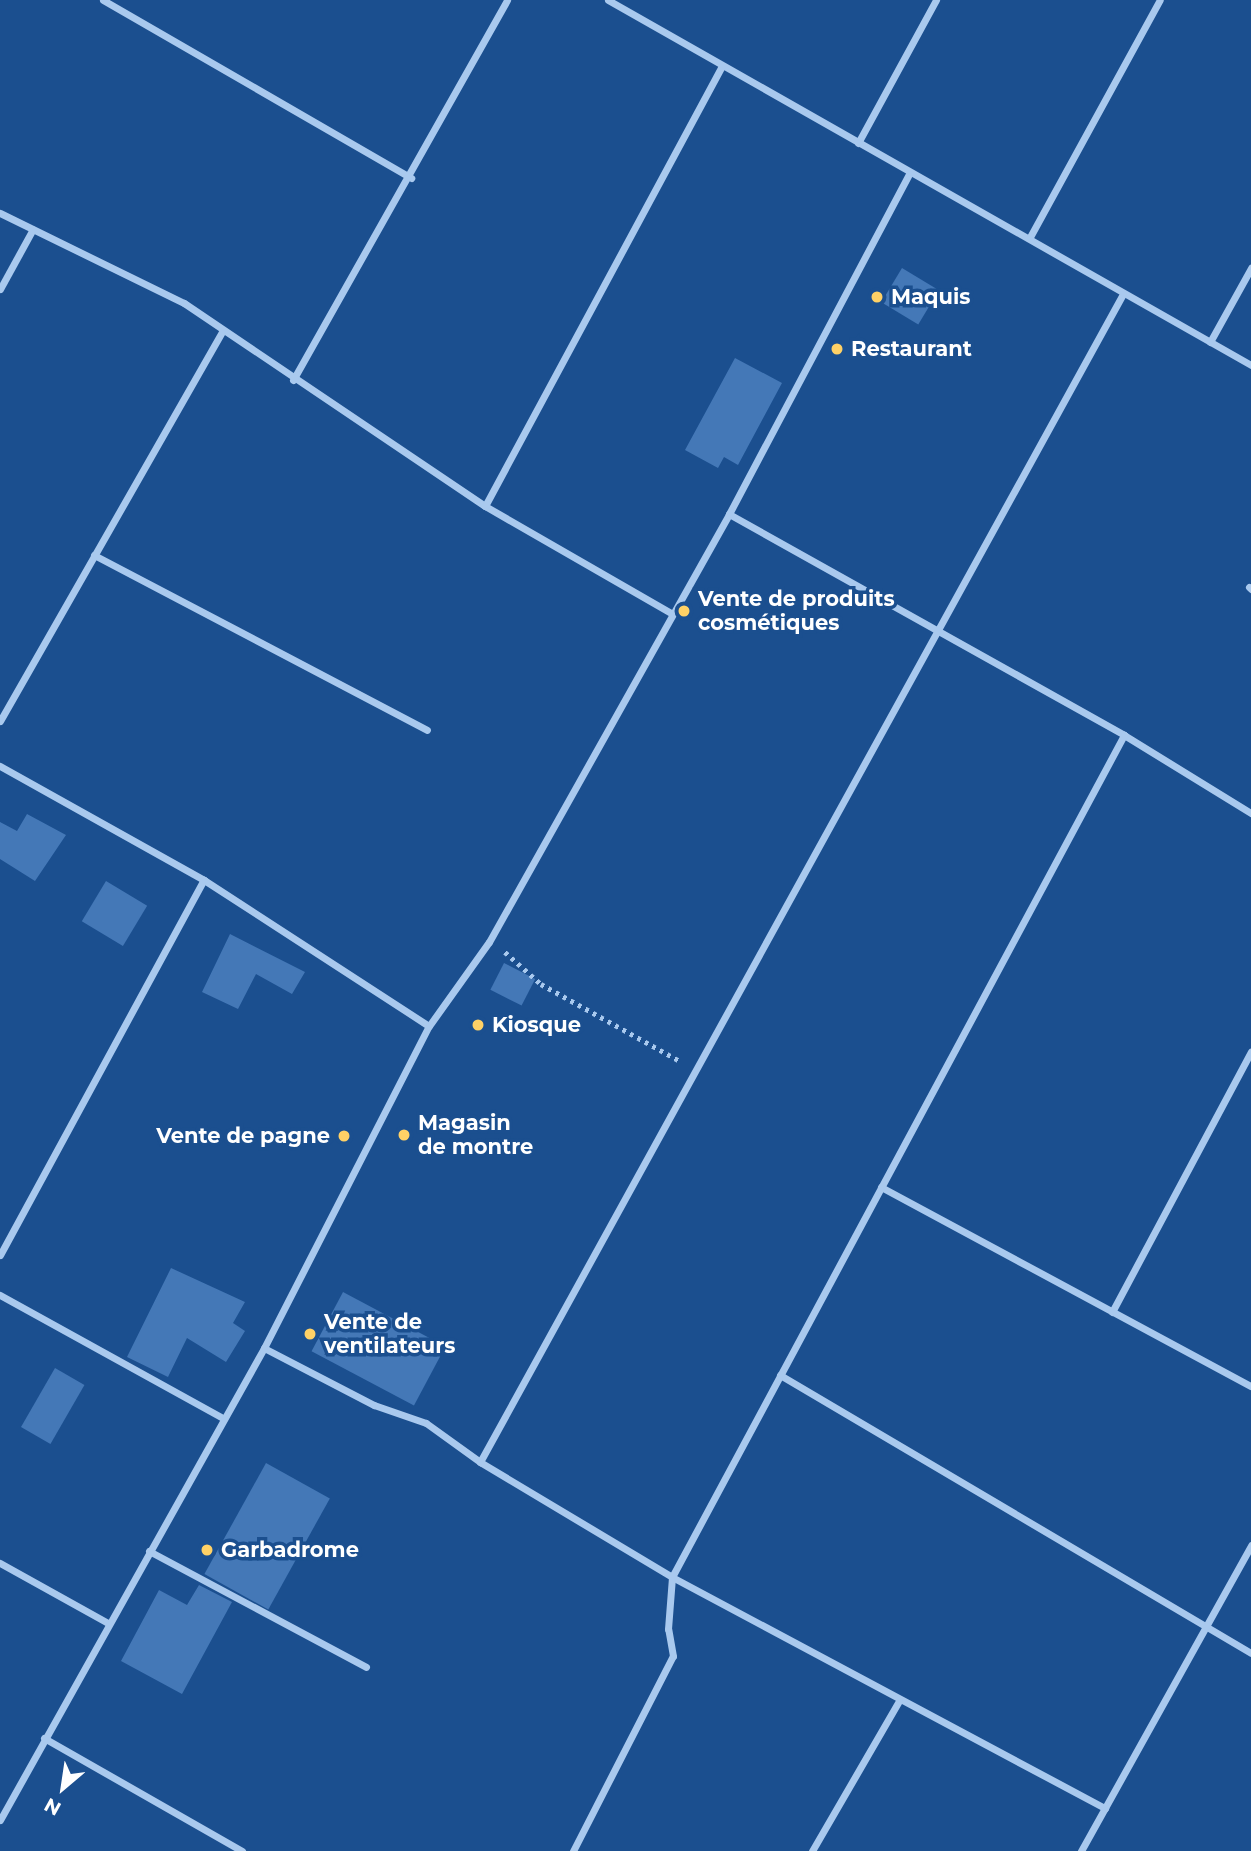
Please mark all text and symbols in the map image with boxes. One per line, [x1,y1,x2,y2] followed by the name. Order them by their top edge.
[891,284,970,310] place label: Maquis
[869,289,885,305] marker: Maquis
[851,336,972,362] place label: Restaurant
[829,341,845,357] marker: Restaurant
[698,586,895,636] place label: Vente de produits cosmétiques
[676,603,692,619] marker: Vente de produits cosmétiques
[492,1012,581,1038] place label: Kiosque
[470,1017,486,1033] marker: Kiosque
[418,1110,533,1160] place label: Magasin de montre
[156,1123,330,1149] place label: Vente de pagne
[396,1127,412,1143] marker: Magasin de montre
[336,1128,352,1144] marker: Vente de pagne
[324,1309,455,1359] place label: Vente de ventilateurs
[302,1326,318,1342] marker: Vente de ventilateurs
[221,1537,359,1563] place label: Garbadrome
[199,1542,215,1558] marker: Garbadrome
[28,1753,98,1823] north arrow
[40,1793,65,1821] text: N

